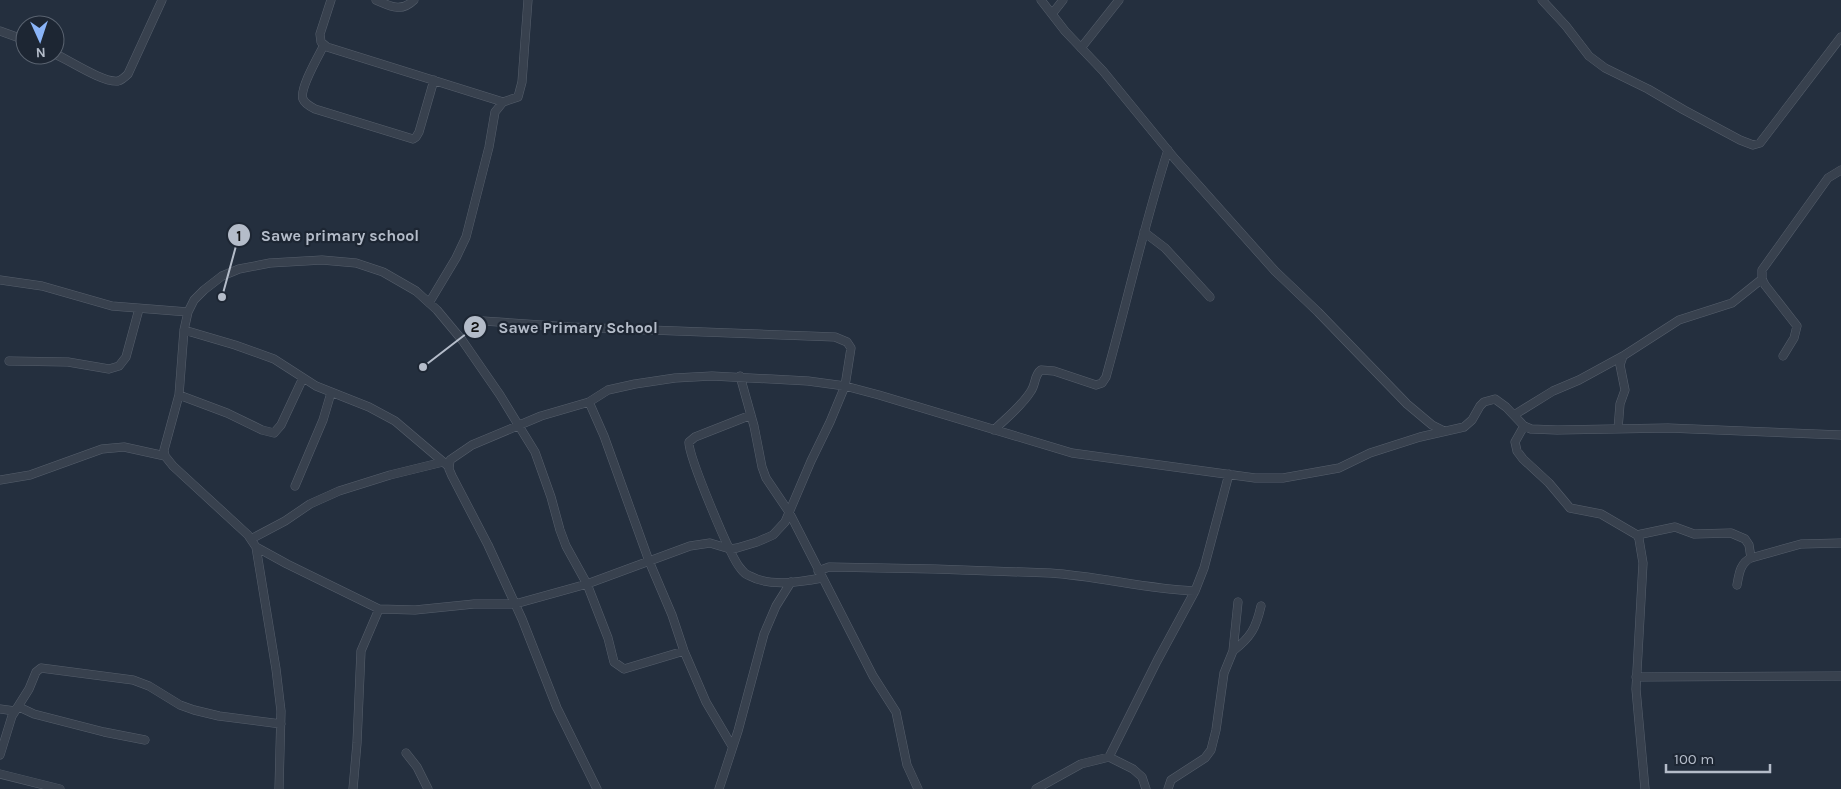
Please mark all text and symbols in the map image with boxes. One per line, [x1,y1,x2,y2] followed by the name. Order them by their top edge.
[15,15,65,65] north arrow
[35,44,46,61] text: N
[226,220,429,251] callout: Sawe primary school
[261,226,419,245] text: Sawe primary school
[236,227,242,245] text: 1
[463,312,667,343] callout: Sawe Primary School
[470,318,480,336] text: 2
[498,318,658,337] text: Sawe Primary School
[1666,742,1770,774] scale bar
[1674,750,1714,768] text: 100 m

